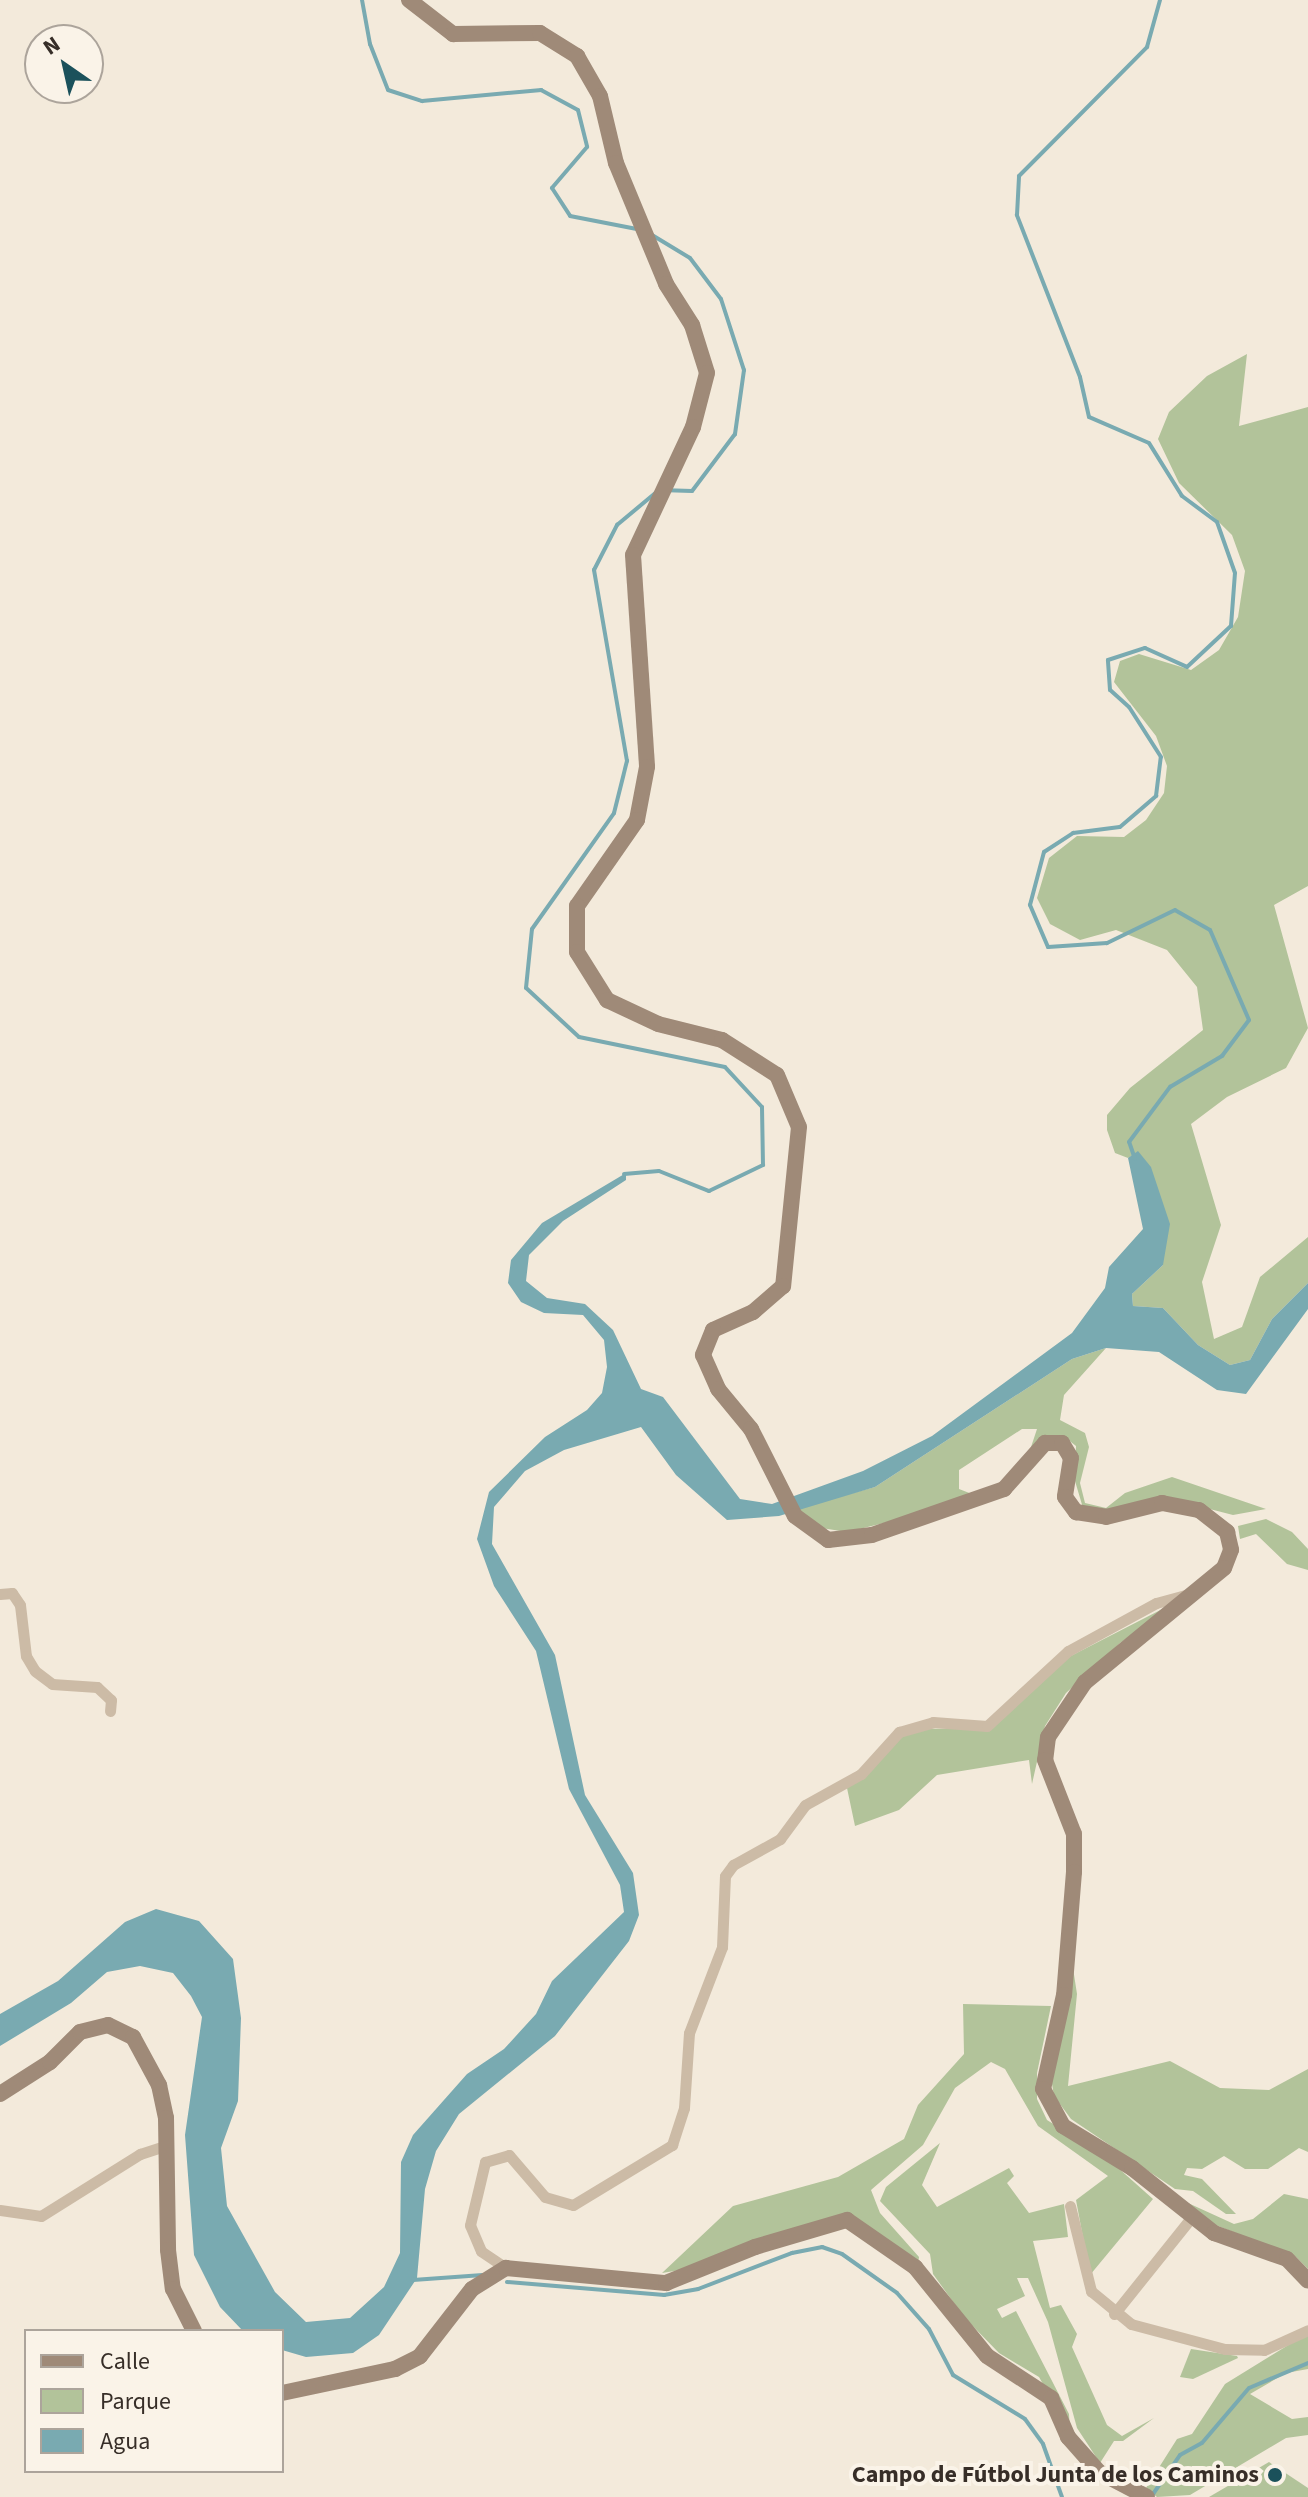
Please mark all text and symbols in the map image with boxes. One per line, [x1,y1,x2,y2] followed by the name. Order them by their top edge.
[24,24,104,104] north arrow
[37,28,67,63] text: N
[24,2329,284,2473] legend
[100,2344,150,2379] text: Calle
[100,2384,171,2419] text: Parque
[100,2424,150,2459] text: Agua
[852,2461,1259,2489] place label: Campo de Fútbol Junta de los Caminos
[1266,2466,1284,2484] marker: Campo de Fútbol Junta de los Caminos

